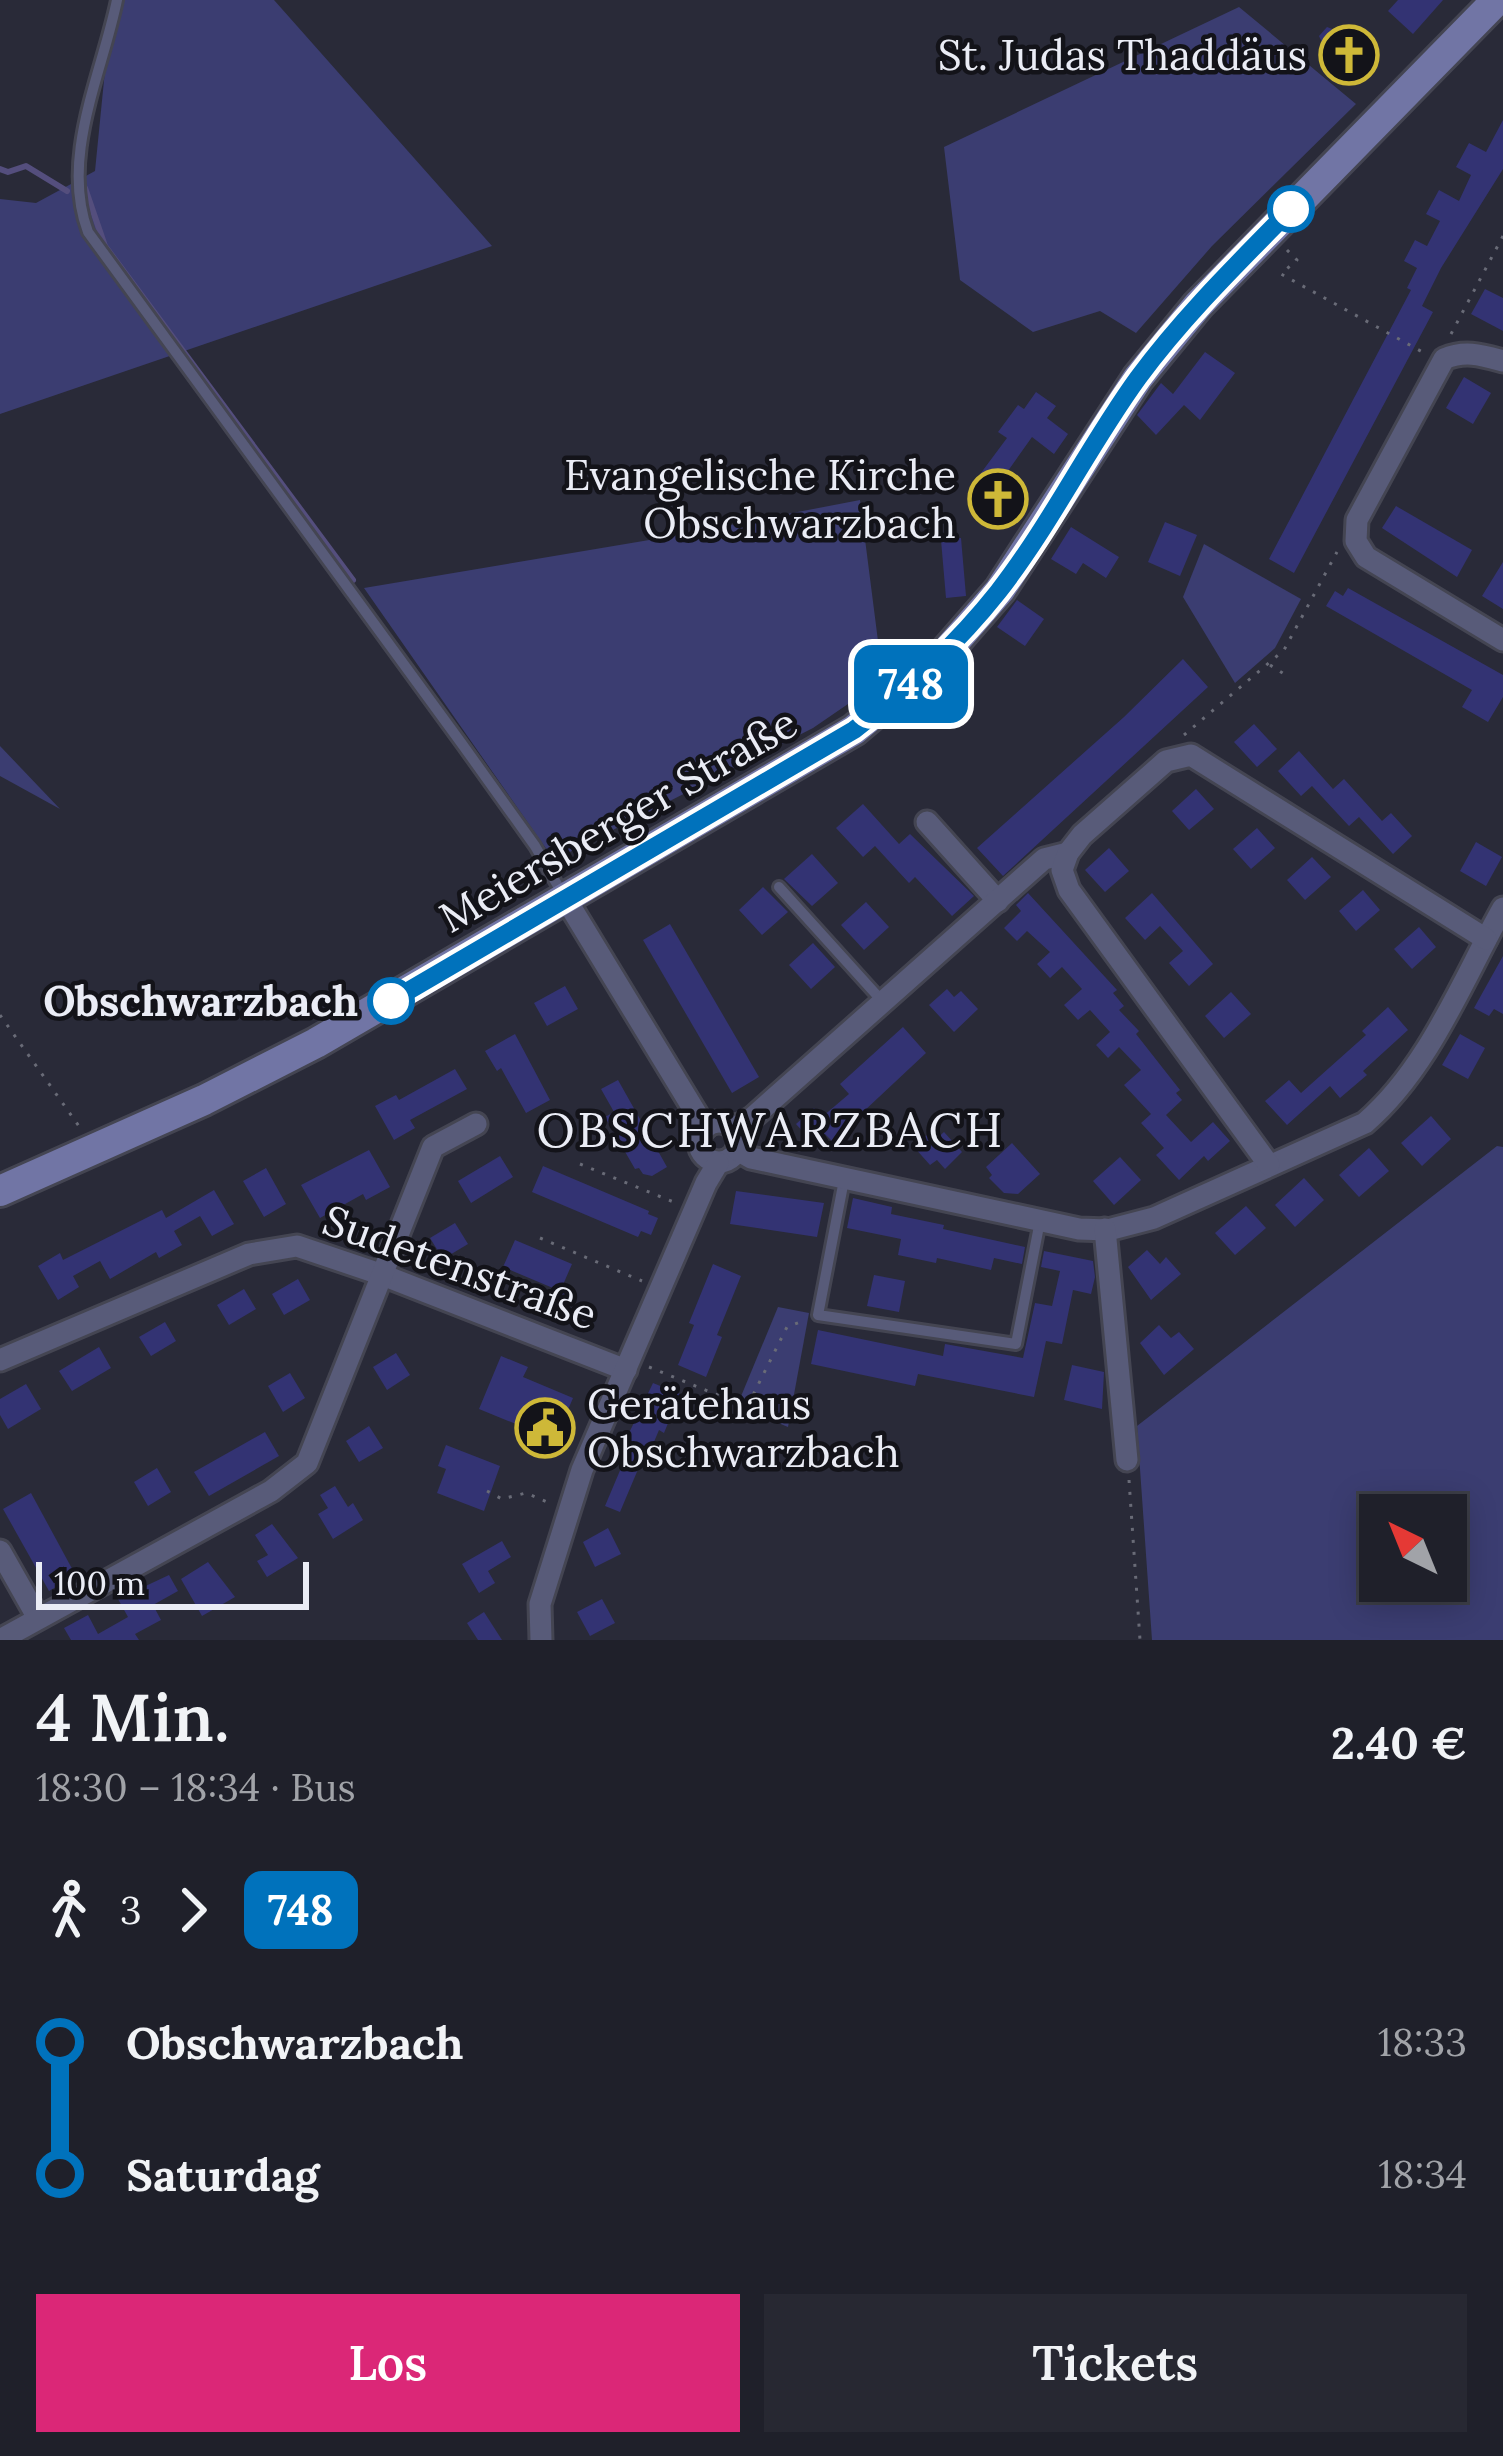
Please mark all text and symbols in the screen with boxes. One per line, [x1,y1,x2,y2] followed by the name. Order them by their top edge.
[1318,24,1380,86] church icon: St. Judas Thaddäus
[938,28,1307,82] place label: St. Judas Thaddäus
[1269,187,1313,231] unlabelled marker
[564,448,956,550] place label: Evangelische Kirche Obschwarzbach
[967,468,1029,530] church icon: Evangelische Kirche Obschwarzbach
[842,645,980,723] line badge: 748
[878,657,944,711] text: 748
[429,696,807,944] street label: Meiersberger Straße
[43,974,358,1028] place label: Obschwarzbach
[369,979,413,1023] marker: Obschwarzbach
[536,1099,1006,1160] district label: OBSCHWARZBACH
[316,1192,604,1342] street label: Sudetenstraße
[587,1377,900,1479] place label: Gerätehaus Obschwarzbach
[514,1397,576,1459] public building icon: Gerätehaus Obschwarzbach
[1359,1494,1467,1602] north arrow
[1359,1494,1467,1602] map controls
[36,1556,309,1609] scale bar
[54,1562,145,1604] text: 100 m
[36,1675,230,1759] text: 4 Min.
[1331,1714,1467,1771] text: 2.40 €
[36,1762,356,1812] text: 18:30 – 18:34 · Bus
[36,1877,102,1943] icon: walk
[160,1877,226,1943] icon: forward
[268,1883,334,1937] text: 748
[120,1885,142,1935] text: 3
[126,2014,463,2071] text: Obschwarzbach
[1378,2017,1467,2067] text: 18:33
[126,2146,319,2203] text: Saturdag
[1378,2149,1467,2199] text: 18:34
[36,2294,740,2432] button: Los
[764,2294,1467,2432] button: Tickets

